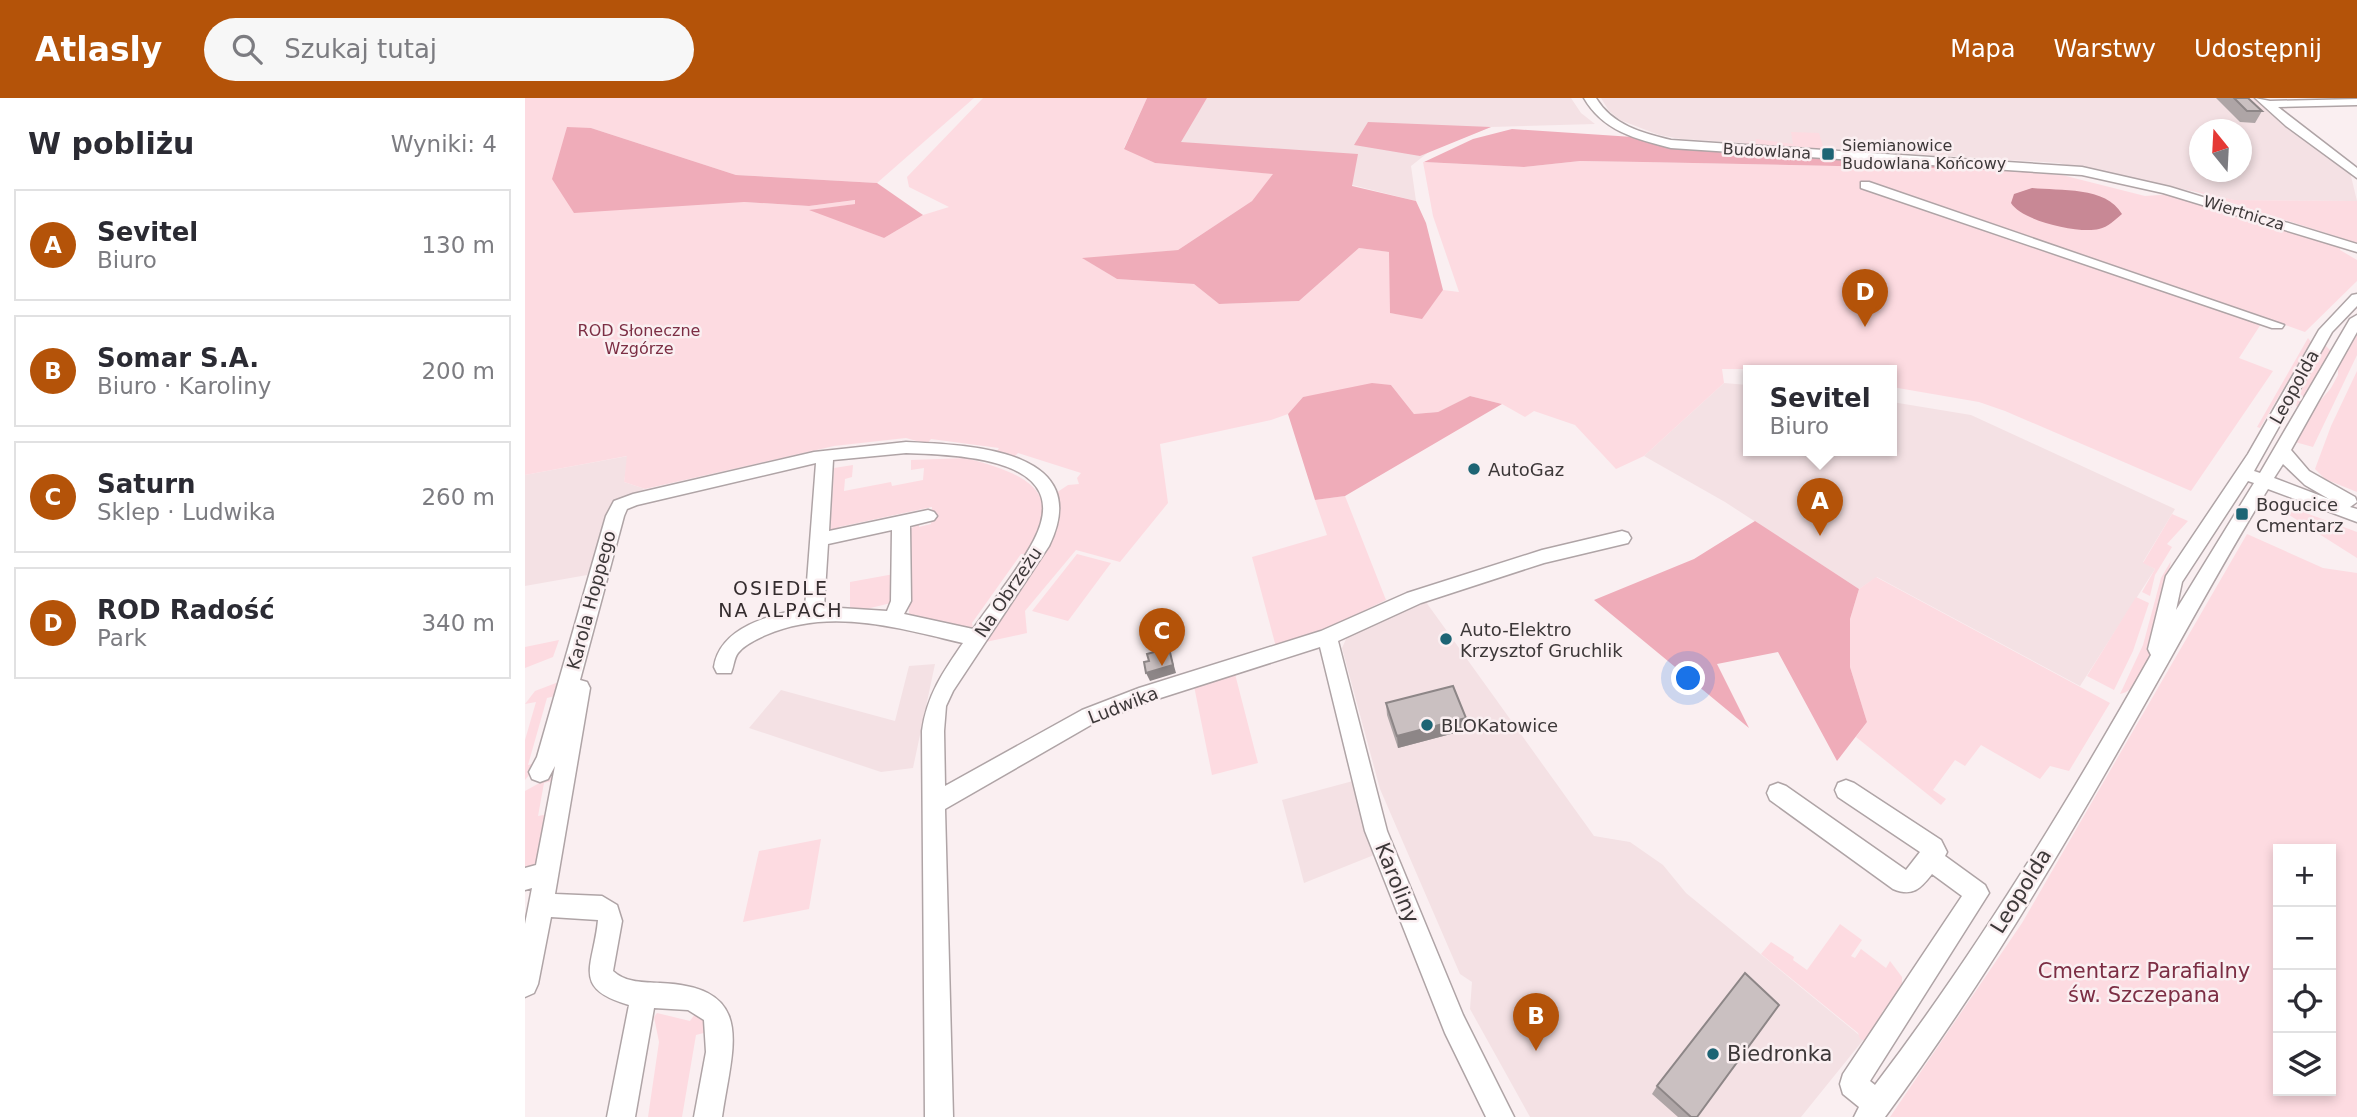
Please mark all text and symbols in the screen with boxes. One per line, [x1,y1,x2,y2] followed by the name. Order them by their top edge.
[204,18,694,81] search box
[35,30,162,69] text: Atlasly
[228,30,266,68] icon: search
[284,34,437,64] text: Szukaj tutaj
[1950,35,2016,63] text: Mapa
[2054,35,2156,63] text: Warstwy
[2194,35,2322,63] text: Udostępnij
[2189,119,2252,182] north arrow
[28,126,194,161] text: W pobliżu
[391,131,497,157] text: Wyniki: 4
[1842,136,2006,173] place label: Siemianowice Budowlana Końcowy
[1722,139,1812,163] street label: Budowlana
[1820,146,1836,162] marker: Siemianowice Budowlana Końcowy
[2201,192,2287,234] street label: Wiertnicza
[97,217,198,247] text: Sevitel
[44,232,62,258] text: A
[421,232,495,258] text: 130 m
[97,247,157,273] text: Biuro
[1842,269,1888,327] pin: D
[578,321,700,358] park label: ROD Słoneczne Wzgórze
[97,343,259,373] text: Somar S.A.
[2265,346,2323,428] street label: Leopolda
[44,358,62,384] text: B
[421,358,495,384] text: 200 m
[1743,365,1897,456] popup
[97,373,271,399] text: Biuro · Karoliny
[1769,383,1871,413] text: Sevitel
[1769,413,1829,439] text: Biuro
[1488,459,1564,480] place label: AutoGaz
[1466,461,1482,477] marker: AutoGaz
[97,469,196,499] text: Saturn
[1797,478,1843,536] pin: A
[45,484,61,510] text: C
[421,484,495,510] text: 260 m
[2256,494,2344,536] place label: Bogucice Cmentarz
[97,499,276,525] text: Sklep · Ludwika
[2234,506,2250,522] marker: Bogucice Cmentarz
[562,528,620,672] street label: Karola Hoppego
[970,543,1046,641] street label: Na Obrzeżu
[718,577,844,621] district label: OSIEDLE NA ALPACH
[97,595,275,625] text: ROD Radość
[1139,608,1185,666] pin: C
[43,610,63,636] text: D
[421,610,495,636] text: 340 m
[1460,619,1623,661] place label: Auto-Elektro Krzysztof Gruchlik
[97,625,147,651] text: Park
[1438,631,1454,647] marker: Auto-Elektro Krzysztof Gruchlik
[1671,661,1705,695] your location
[1085,682,1161,728] street label: Ludwika
[1441,715,1558,736] place label: BLOKatowice
[1419,717,1435,733] marker: BLOKatowice
[1370,839,1424,927] street label: Karoliny
[1986,844,2056,938] street label: Leopolda
[2273,844,2336,1096] map controls
[2273,844,2336,907] button: +
[2273,907,2336,970] button: −
[2038,959,2250,1007] park label: Cmentarz Parafialny św. Szczepana
[2273,970,2336,1033] button: locate
[1513,993,1559,1051] pin: B
[2273,1033,2336,1096] button: layers
[1727,1042,1832,1066] place label: Biedronka
[1705,1046,1721,1062] marker: Biedronka

